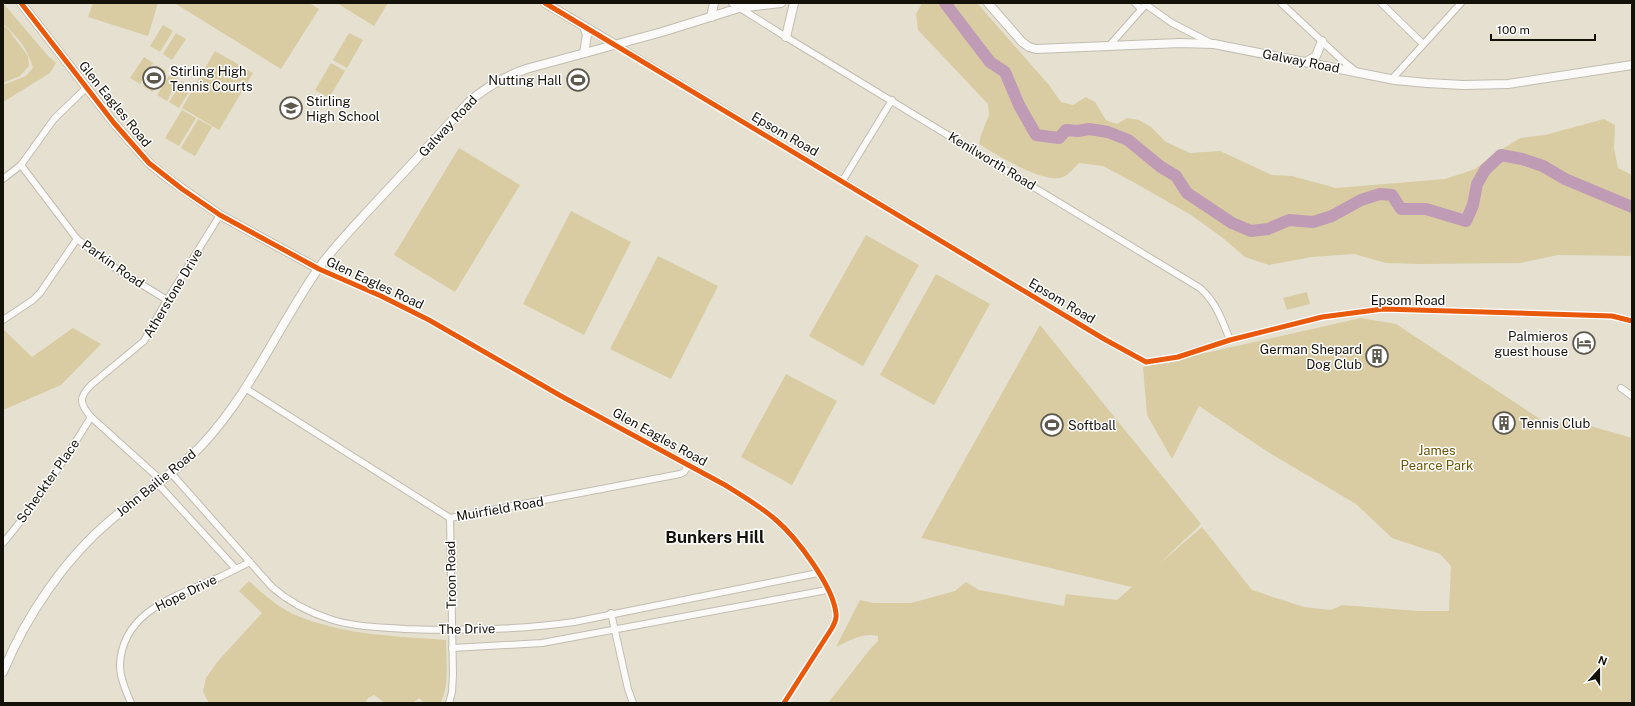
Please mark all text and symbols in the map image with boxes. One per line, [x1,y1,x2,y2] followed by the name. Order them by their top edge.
[1491,16,1595,42] scale bar
[1497,23,1530,37] text: 100 m
[1261,46,1341,76] street label: Galway Road
[76,58,154,150] street label: Glen Eagles Road
[170,64,253,94] place label: Stirling High Tennis Courts
[141,65,167,91] sports icon: Stirling High Tennis Courts
[565,67,591,93] sports icon: Nutting Hall
[488,73,562,88] place label: Nutting Hall
[416,92,480,160] street label: Galway Road
[306,94,380,124] place label: Stirling High School
[278,95,304,121] school or university icon: Stirling High School
[749,109,821,159] street label: Epsom Road
[946,129,1038,193] street label: Kenilworth Road
[79,237,147,291] street label: Parkin Road
[141,246,205,340] street label: Atherstone Drive
[324,254,426,312] street label: Glen Eagles Road
[1026,275,1098,327] street label: Epsom Road
[1371,293,1445,308] street label: Epsom Road
[1494,329,1568,359] place label: Palmieros guest house
[1571,330,1597,356] hotel icon: Palmieros guest house
[1260,342,1362,372] place label: German Shepard Dog Club
[1364,343,1390,369] building icon: German Shepard Dog Club
[610,405,710,469] street label: Glen Eagles Road
[1491,410,1517,436] building icon: Tennis Club
[1039,412,1065,438] sports icon: Softball
[1520,416,1590,431] place label: Tennis Club
[1068,418,1116,433] place label: Softball
[14,436,82,526] street label: Scheckter Place
[1401,443,1473,473] park label: James Pearce Park
[113,446,199,520] street label: John Bailie Road
[455,494,545,524] street label: Muirfield Road
[665,527,765,547] district label: Bunkers Hill
[443,541,459,609] street label: Troon Road
[153,572,219,614] street label: Hope Drive
[438,621,496,637] street label: The Drive
[1579,650,1619,690] north arrow
[1596,654,1609,668] text: N

